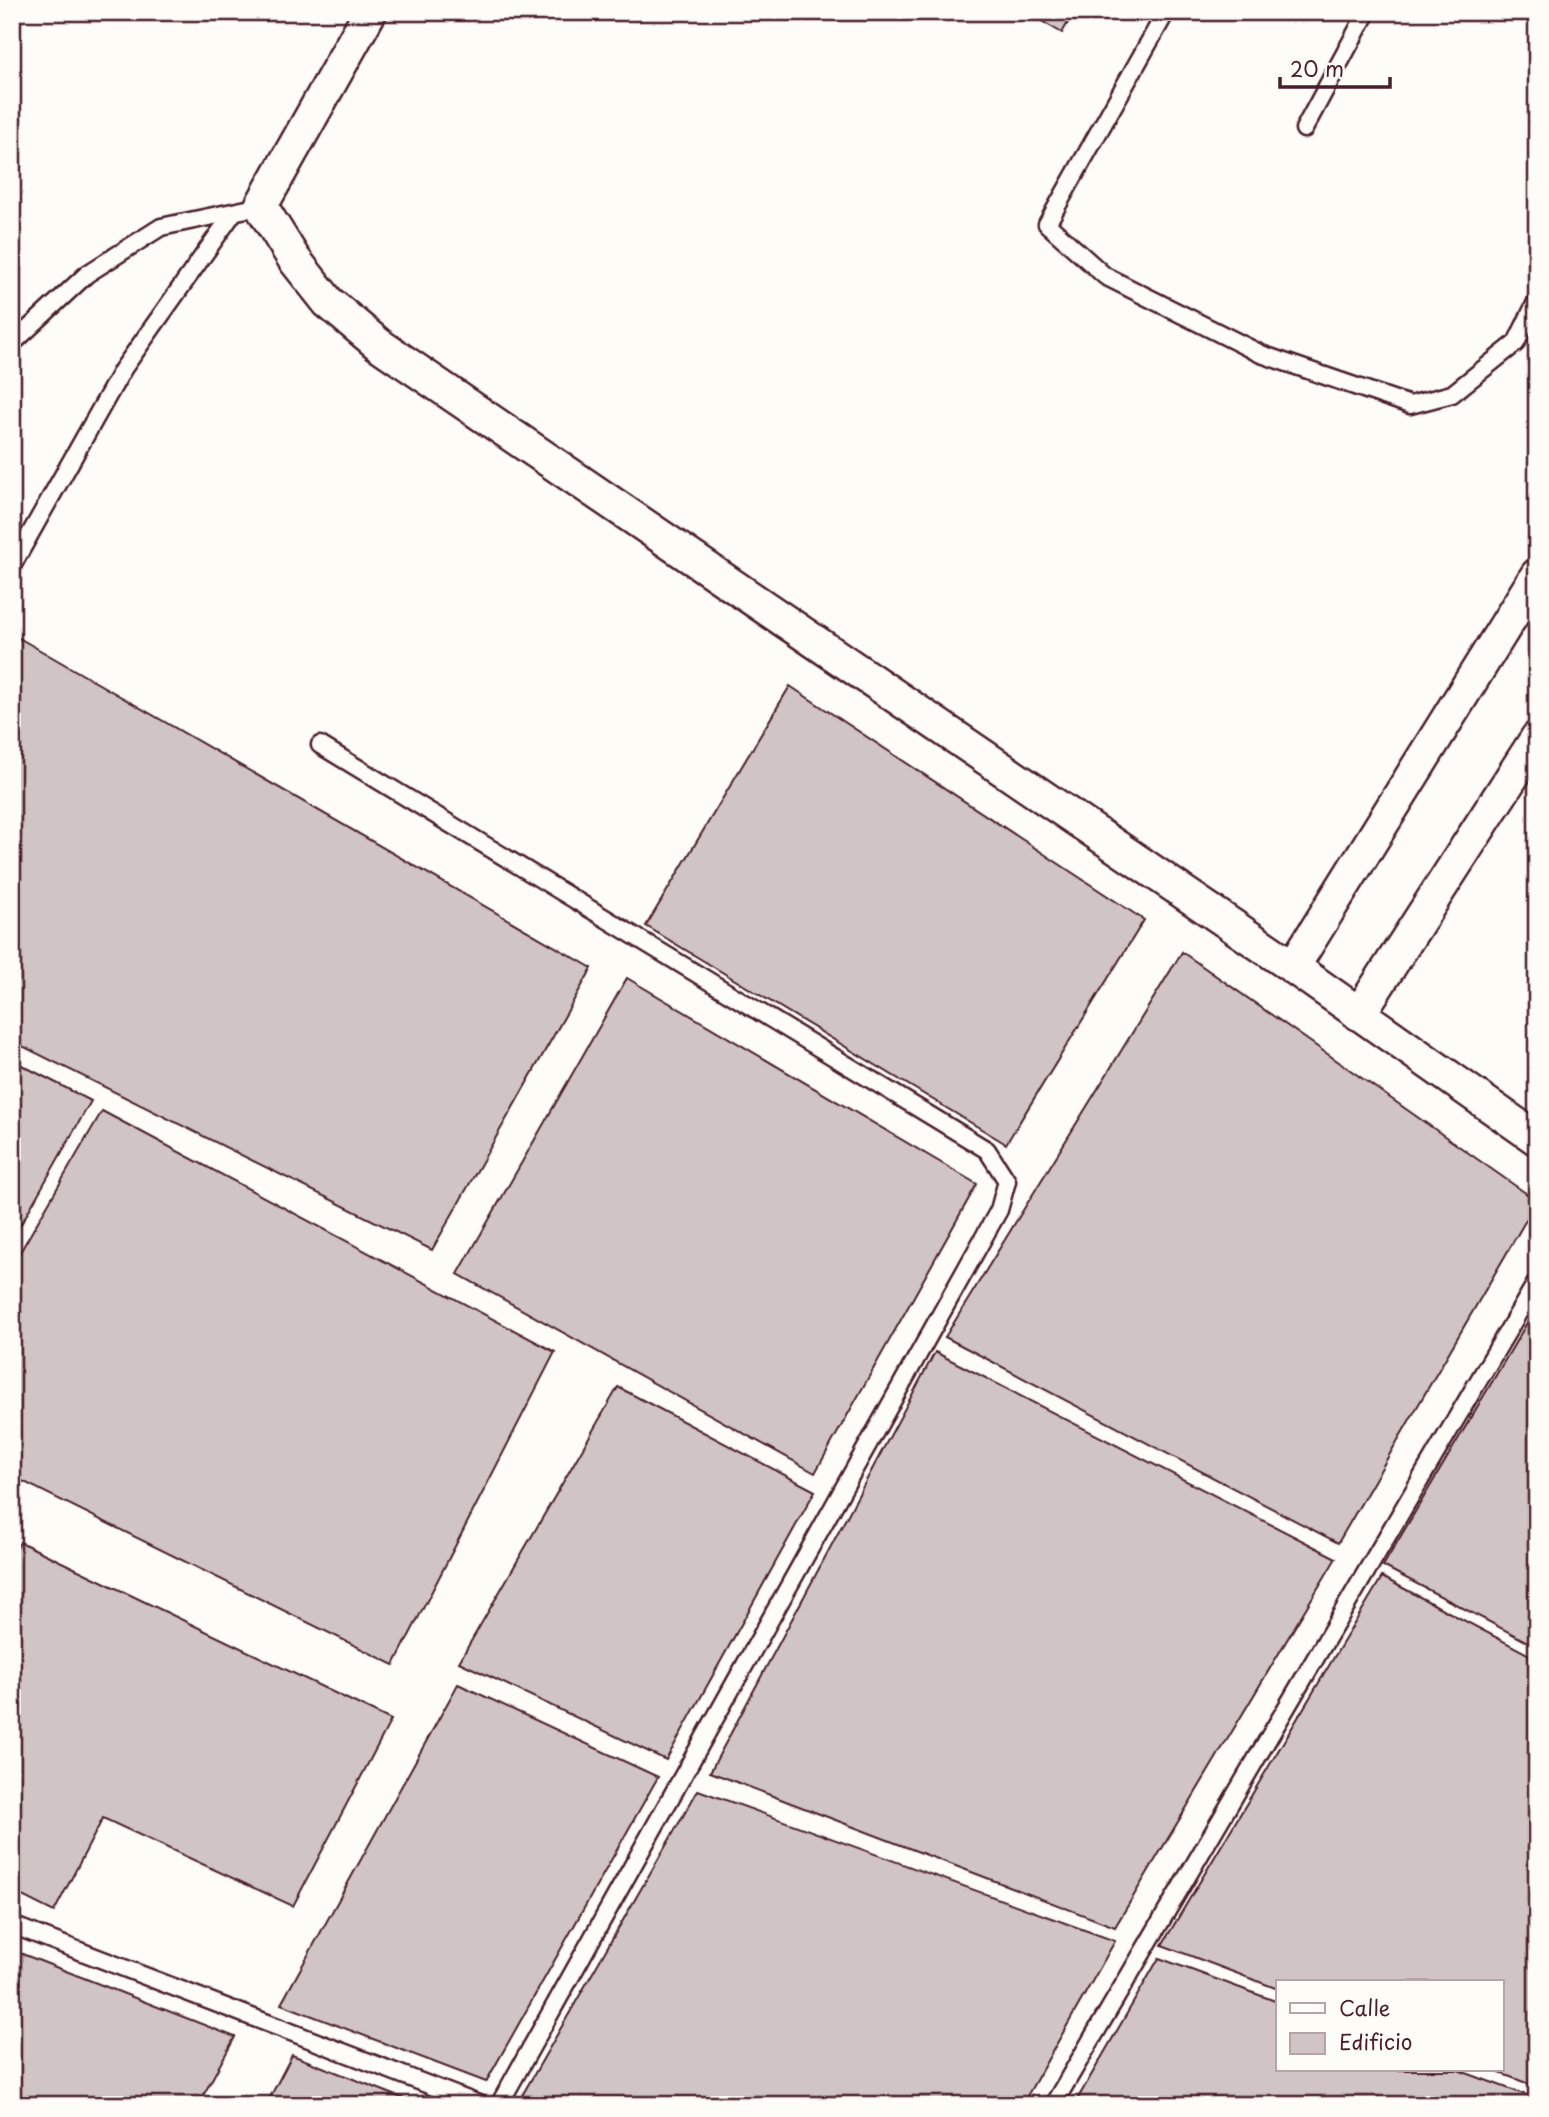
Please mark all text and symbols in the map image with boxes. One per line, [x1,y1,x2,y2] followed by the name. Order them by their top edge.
[1280,46,1390,90] scale bar
[1290,52,1344,84] text: 20 m
[1276,1980,1504,2072] legend
[1339,1991,1390,2023] text: Calle
[1339,2025,1412,2057] text: Edificio

